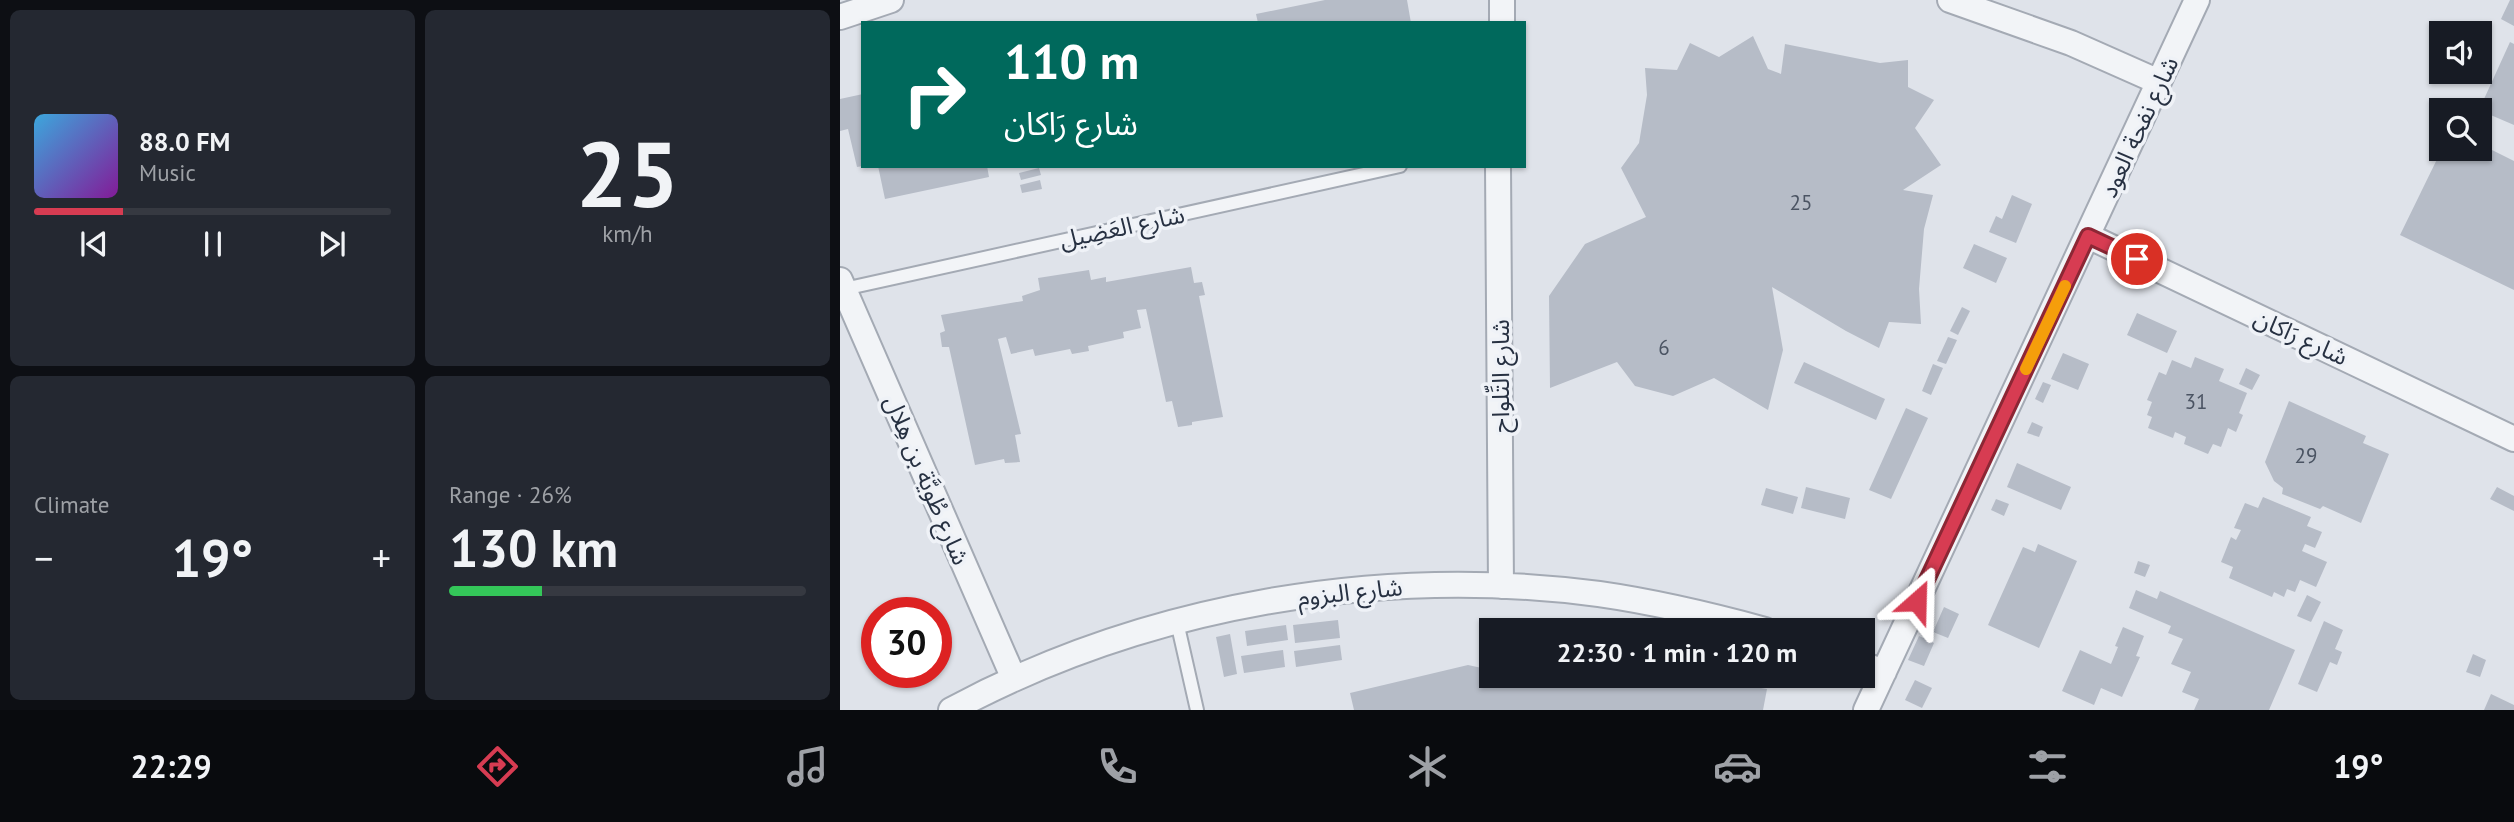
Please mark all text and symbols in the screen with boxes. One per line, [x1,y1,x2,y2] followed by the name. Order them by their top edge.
[2429,21,2492,161] map controls
[2429,21,2492,84] button: sound
[1004,29,1139,93] text: 110 m
[889,49,980,140] icon: right
[2093,52,2187,203] street label: شارع نفحة العود
[2429,98,2492,161] button: search
[1004,102,1138,144] text: شارع رَاكان
[576,114,679,232] text: 25
[139,125,230,158] text: 88.0 FM
[139,158,196,187] text: Music
[1790,189,1812,216] house number: 25
[1057,199,1188,257] street label: شارع العَضِيل
[602,219,653,248] text: km/h
[75,225,113,263] icon: previous
[194,225,232,263] icon: pause
[313,225,351,263] icon: next
[2107,229,2167,289] pin
[2118,240,2156,278] icon: arrive
[2248,302,2353,374] street label: شارع رَاكان
[1484,319,1518,433] street label: شارع التِّلواح
[1658,334,1670,361] house number: 6
[2185,388,2207,415] house number: 31
[875,391,977,570] street label: شارع طُويَّة بن هِلال
[2295,442,2317,469] house number: 29
[449,480,572,509] text: Range · 26%
[34,490,109,519] text: Climate
[449,514,618,581] text: 130 km
[172,524,253,591] text: 19°
[34,533,53,582] text: −
[372,533,391,582] text: +
[1880,564,1954,638] position arrow
[1296,571,1404,616] street label: شارع البزوم
[861,597,952,688] speed limit sign: 30
[1557,636,1797,669] text: 22:30 · 1 min · 120 m
[473,742,522,791] icon: directions
[783,742,832,791] icon: music
[1093,742,1142,791] icon: phone
[1403,742,1452,791] icon: climate
[1713,742,1762,791] icon: car
[2023,742,2072,791] icon: filters
[131,745,212,787] text: 22:29
[2333,745,2383,787] text: 19°

